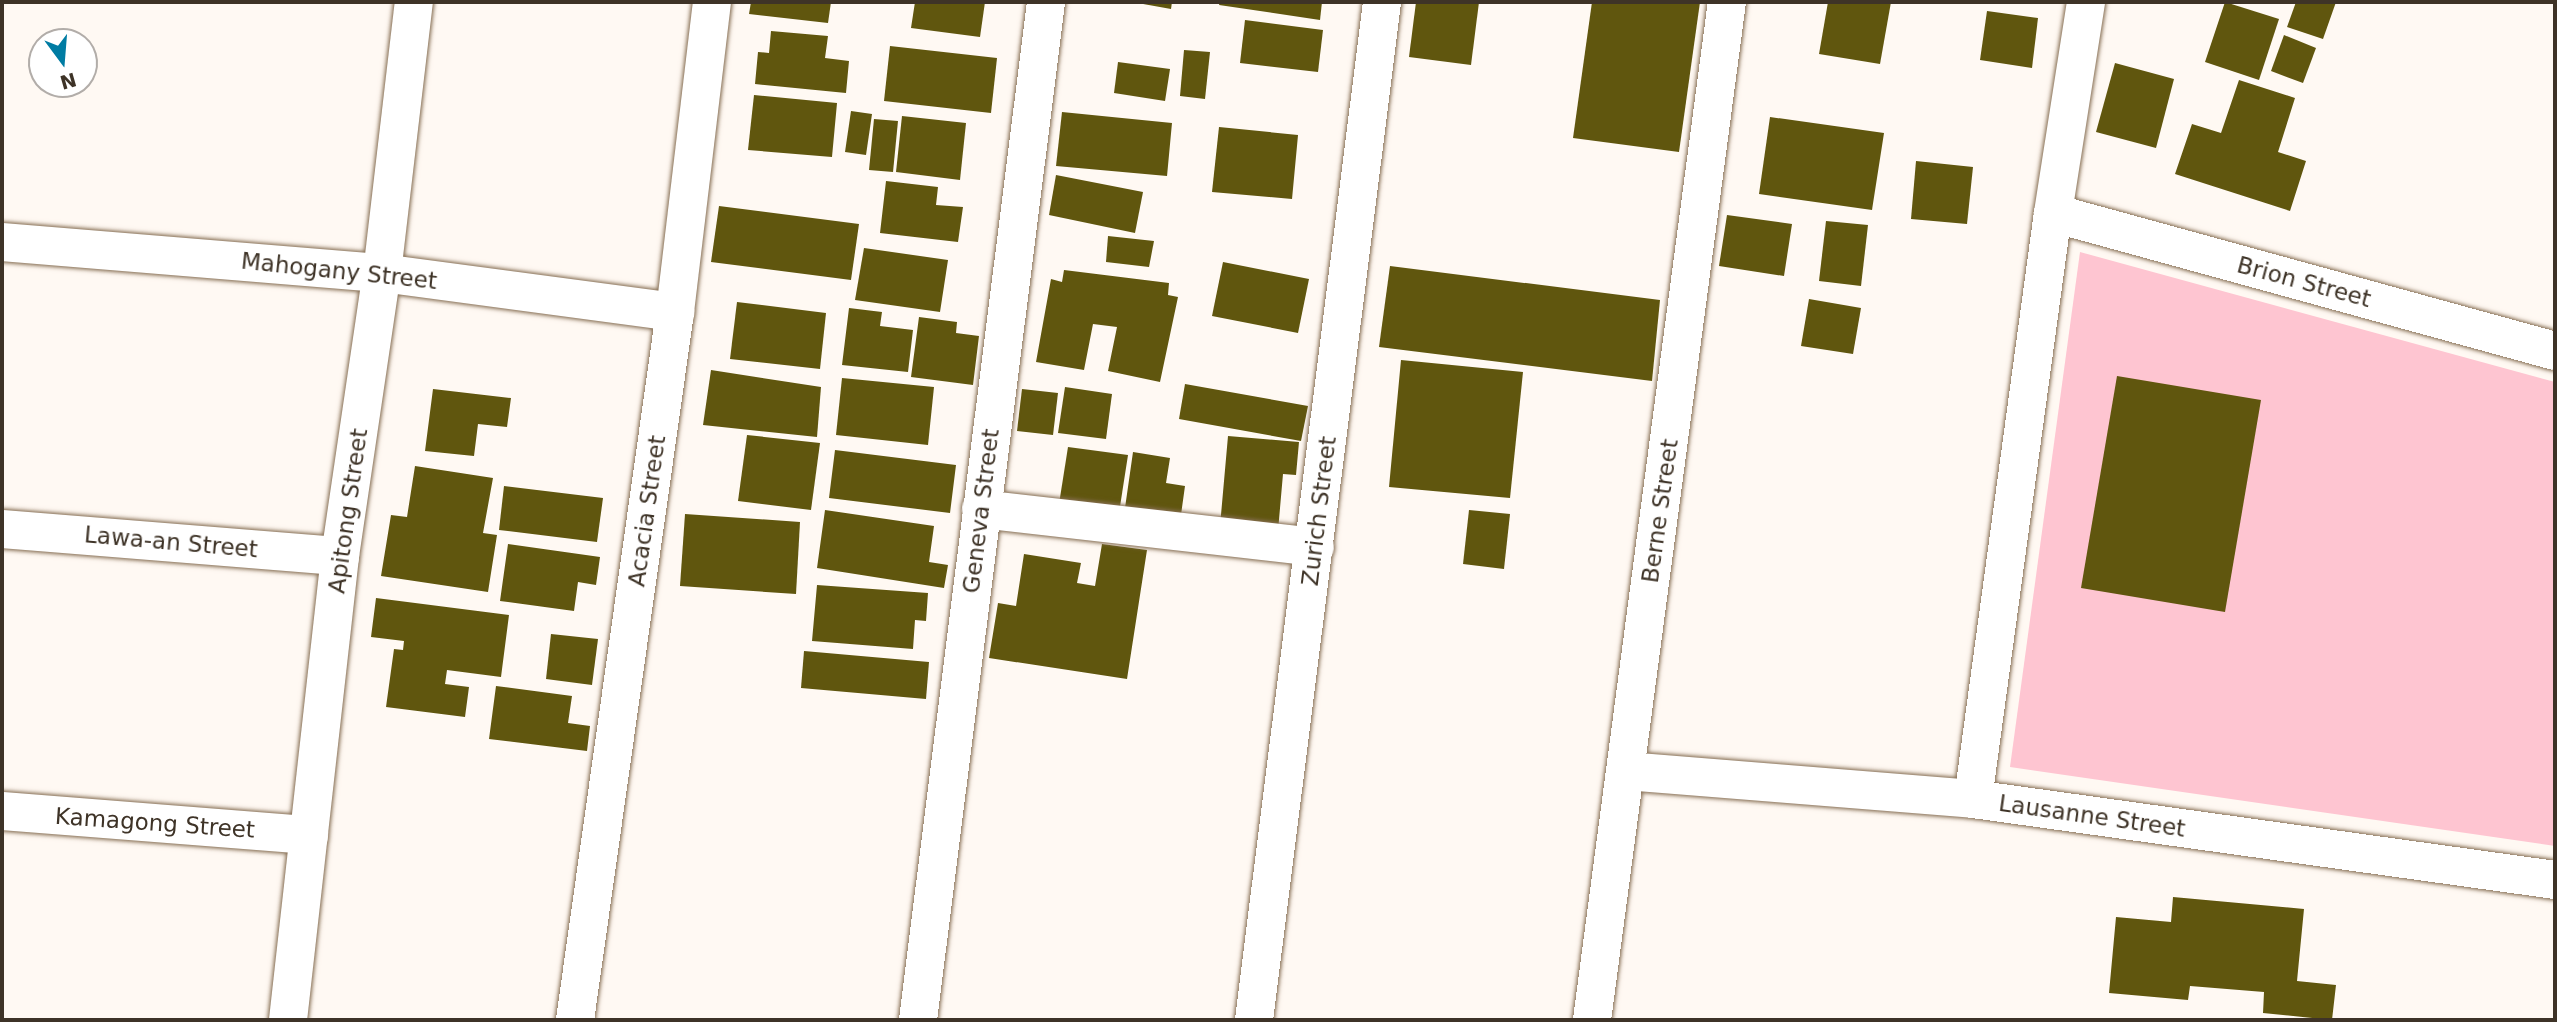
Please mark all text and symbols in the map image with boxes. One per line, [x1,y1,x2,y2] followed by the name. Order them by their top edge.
[28,28,98,98] north arrow
[58,68,79,94] text: N
[240,247,438,295] street label: Mahogany Street
[2234,251,2374,313] street label: Brion Street
[323,427,373,595] street label: Apitong Street
[957,427,1005,595] street label: Geneva Street
[623,434,671,588] street label: Acacia Street
[1296,435,1342,587] street label: Zurich Street
[1636,437,1684,585] street label: Berne Street
[83,521,259,563] street label: Lawa-an Street
[1997,789,2187,843] street label: Lausanne Street
[54,802,256,844] street label: Kamagong Street

